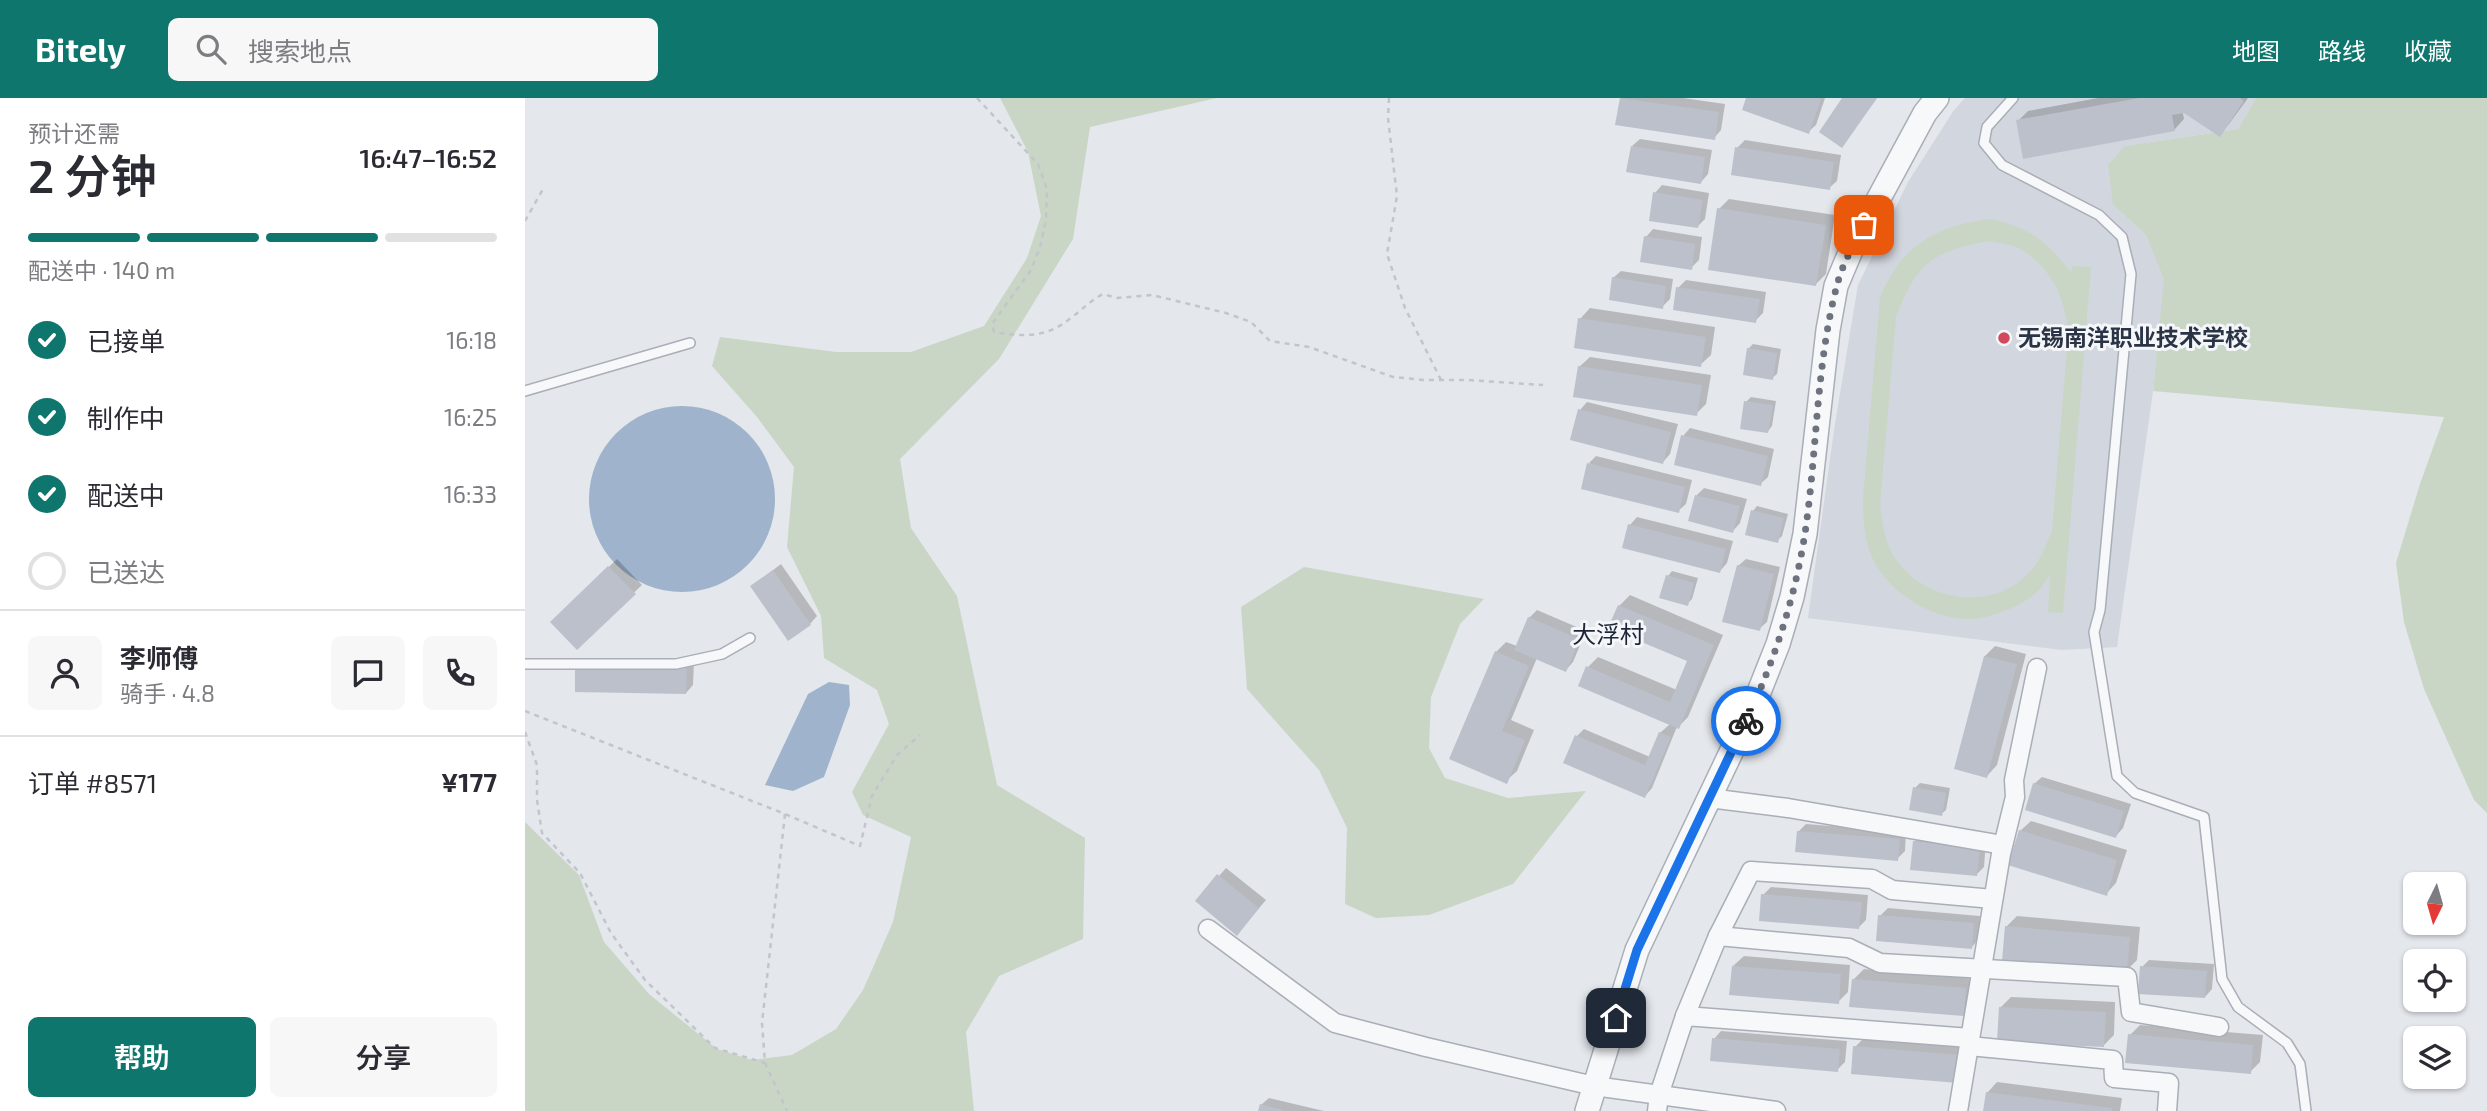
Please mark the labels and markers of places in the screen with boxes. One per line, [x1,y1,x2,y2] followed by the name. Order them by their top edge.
[1834,195,1894,255] pin
[2018,323,2248,351] place label: 无锡南洋职业技术学校
[1996,330,2012,346] marker: 无锡南洋职业技术学校
[1586,988,1646,1048] pin

